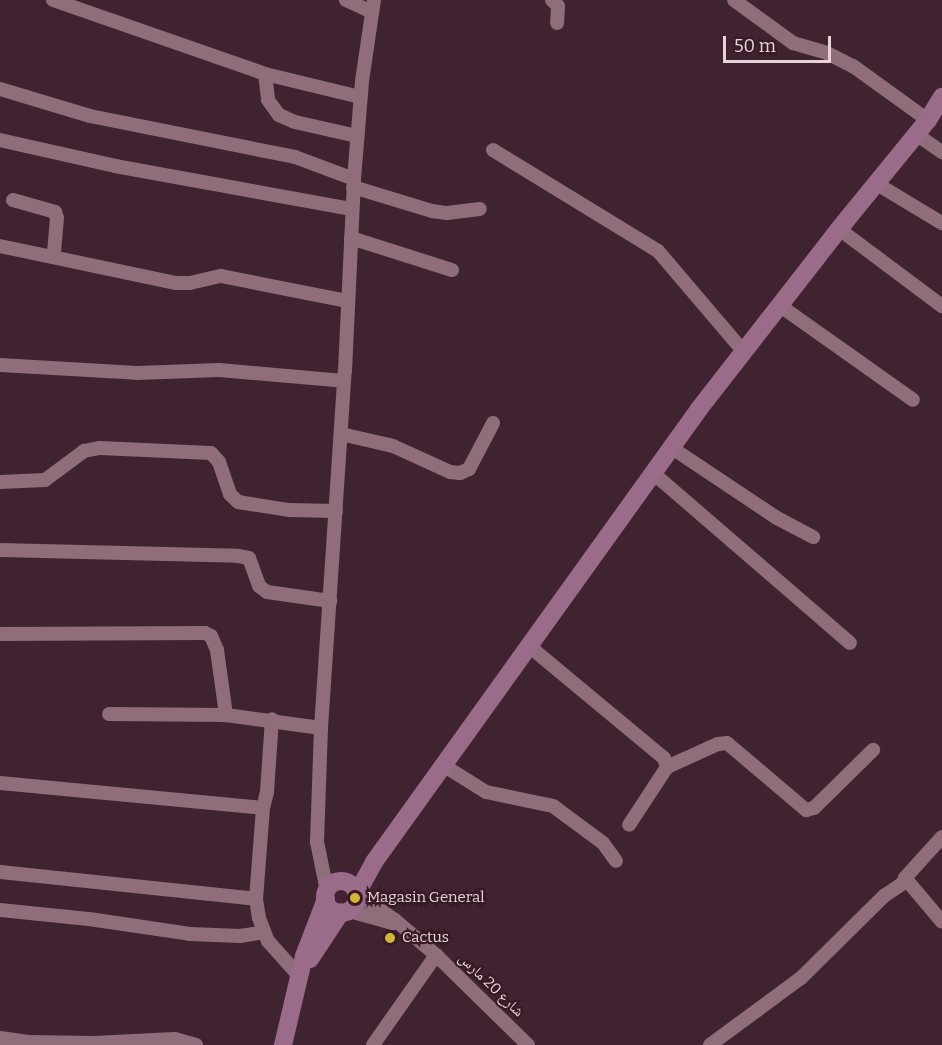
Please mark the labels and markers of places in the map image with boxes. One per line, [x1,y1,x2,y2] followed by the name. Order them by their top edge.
[367,889,484,907] place label: Magasin General
[348,891,362,905] marker: Magasin General
[402,929,449,947] place label: Cactus
[383,931,397,945] marker: Cactus

